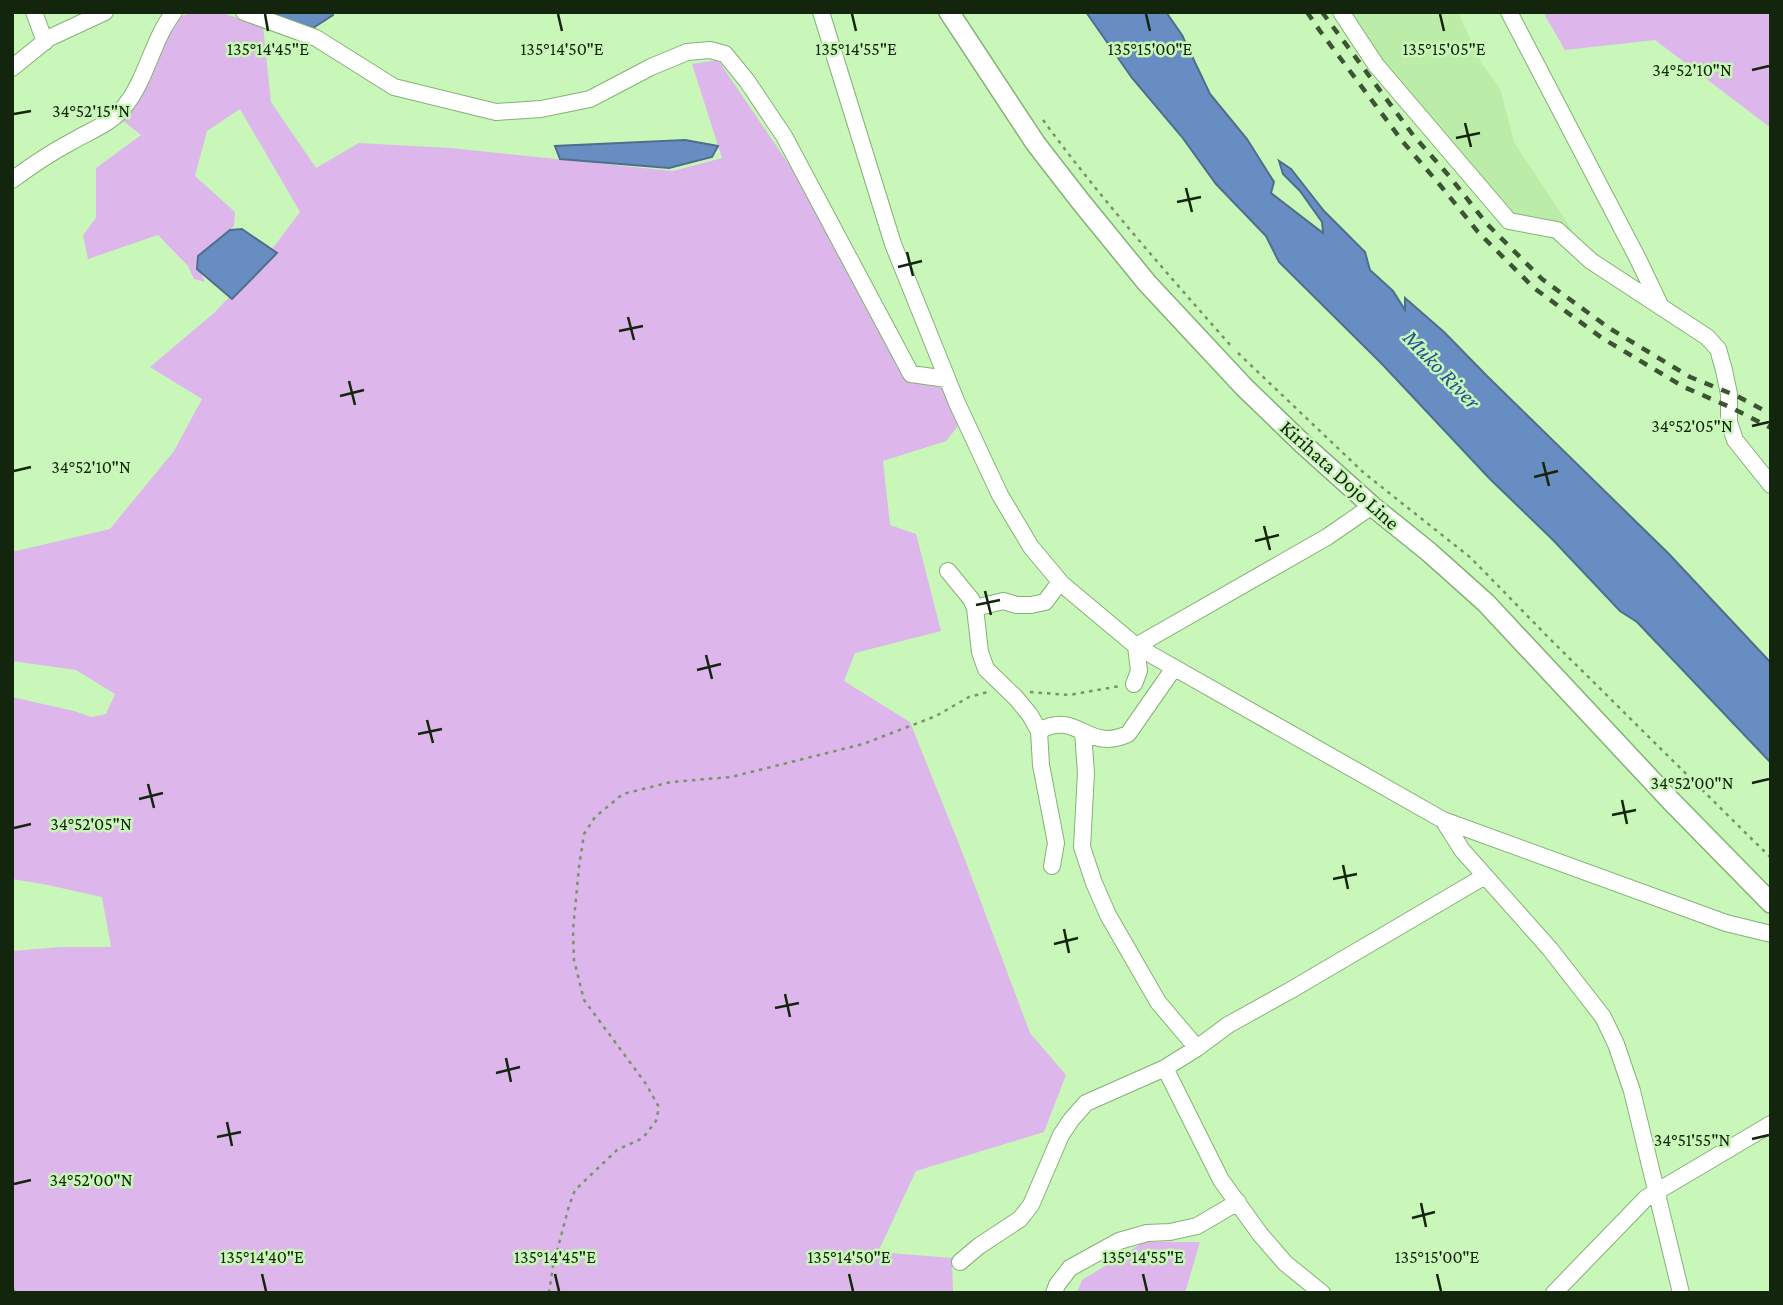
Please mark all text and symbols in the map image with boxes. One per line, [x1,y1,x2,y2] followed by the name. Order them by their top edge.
[227,39,309,59] text: 135°14'45"E
[520,39,604,59] text: 135°14'50"E
[815,39,897,59] text: 135°14'55"E
[1108,39,1193,59] text: 135°15'00"E
[1402,39,1486,59] text: 135°15'05"E
[1652,60,1732,80] text: 34°52'10"N
[52,101,130,121] text: 34°52'15"N
[1397,323,1487,415] water label: Muko River
[1275,415,1405,535] street label: Kirihata Dojo Line
[1651,416,1733,436] text: 34°52'05"N
[51,457,131,477] text: 34°52'10"N
[1650,773,1734,793] text: 34°52'00"N
[50,814,132,834] text: 34°52'05"N
[1654,1130,1731,1150] text: 34°51'55"N
[49,1170,133,1190] text: 34°52'00"N
[220,1247,304,1267] text: 135°14'40"E
[514,1247,596,1267] text: 135°14'45"E
[807,1247,891,1267] text: 135°14'50"E
[1102,1247,1184,1267] text: 135°14'55"E
[1395,1247,1480,1267] text: 135°15'00"E

